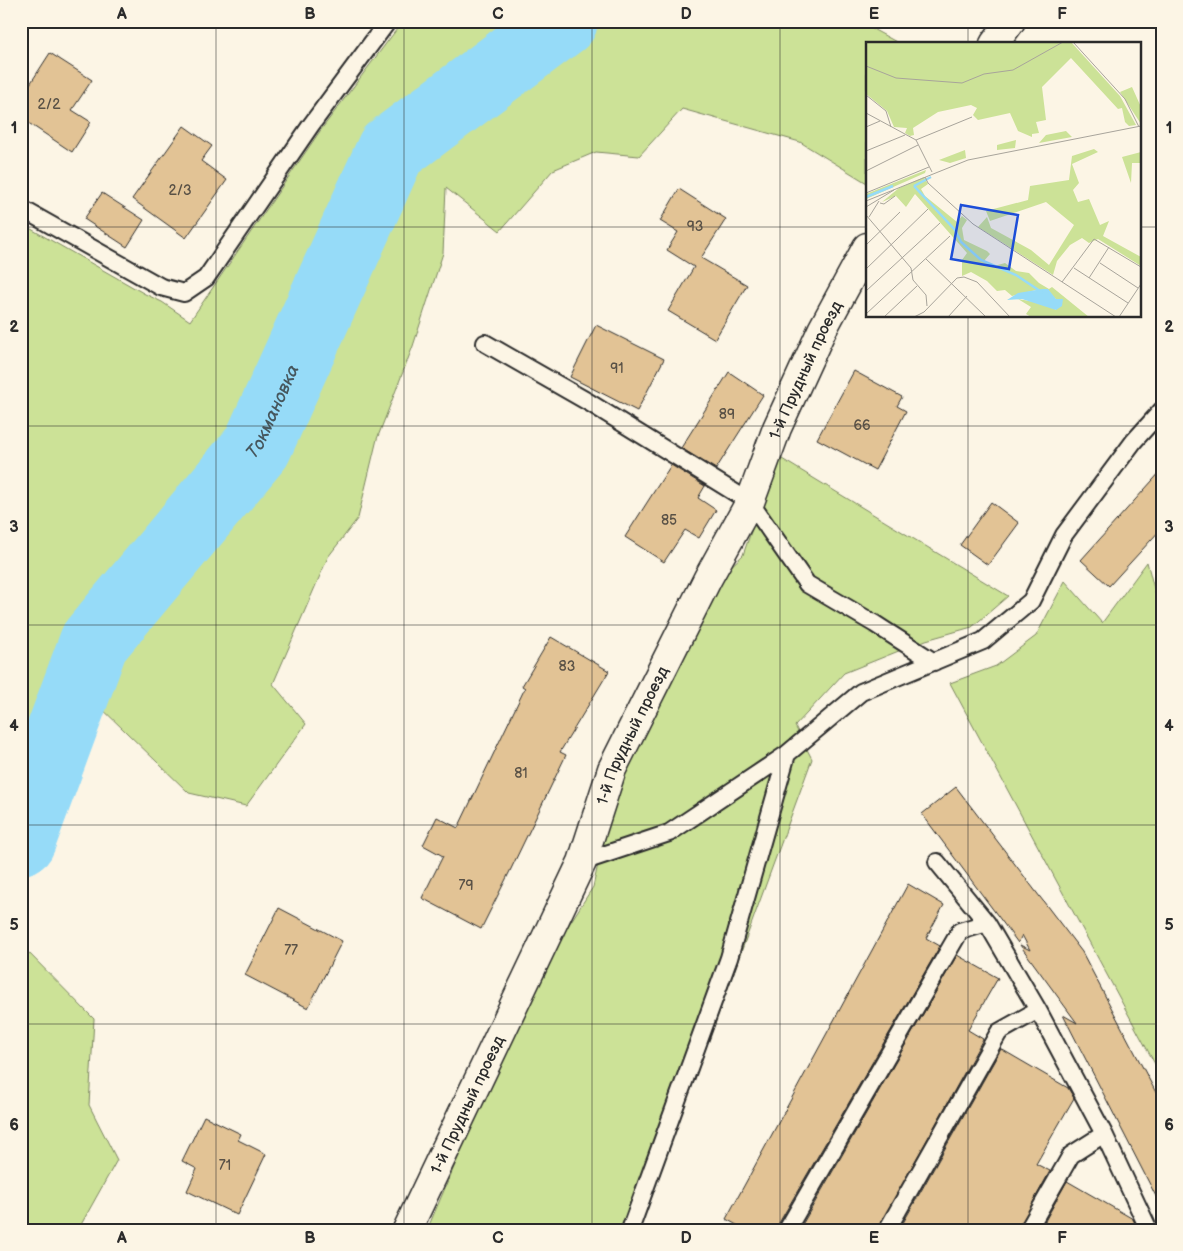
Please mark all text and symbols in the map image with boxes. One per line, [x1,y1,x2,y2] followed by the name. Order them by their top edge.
[116,5,127,24] text: A
[304,5,316,24] text: B
[492,5,504,24] text: C
[680,5,692,24] text: D
[869,5,879,24] text: E
[1057,5,1067,24] text: F
[866,42,1140,318] inset map
[38,96,61,113] house number: 2/2
[11,119,17,138] text: 1
[1166,119,1172,138] text: 1
[168,182,192,199] house number: 2/3
[687,218,703,235] house number: 93
[766,298,847,442] street label: 1-й Прудный проезд
[9,318,19,337] text: 2
[1164,318,1174,337] text: 2
[610,360,624,377] house number: 91
[242,361,304,463] water label: Токмановка
[719,406,735,423] house number: 89
[853,417,871,434] house number: 66
[661,512,677,529] house number: 85
[9,518,19,537] text: 3
[1164,518,1174,537] text: 3
[559,658,575,675] house number: 83
[593,663,673,807] street label: 1-й Прудный проезд
[9,717,19,736] text: 4
[1164,717,1174,736] text: 4
[514,765,528,782] house number: 81
[459,877,473,894] house number: 79
[9,916,19,935] text: 5
[1164,916,1174,935] text: 5
[284,942,298,959] house number: 77
[427,1033,509,1177] street label: 1-й Прудный проезд
[9,1116,19,1135] text: 6
[1164,1116,1174,1135] text: 6
[219,1157,231,1174] house number: 71
[116,1229,127,1248] text: A
[304,1229,316,1248] text: B
[492,1229,504,1248] text: C
[680,1229,692,1248] text: D
[869,1229,879,1248] text: E
[1057,1229,1067,1248] text: F

